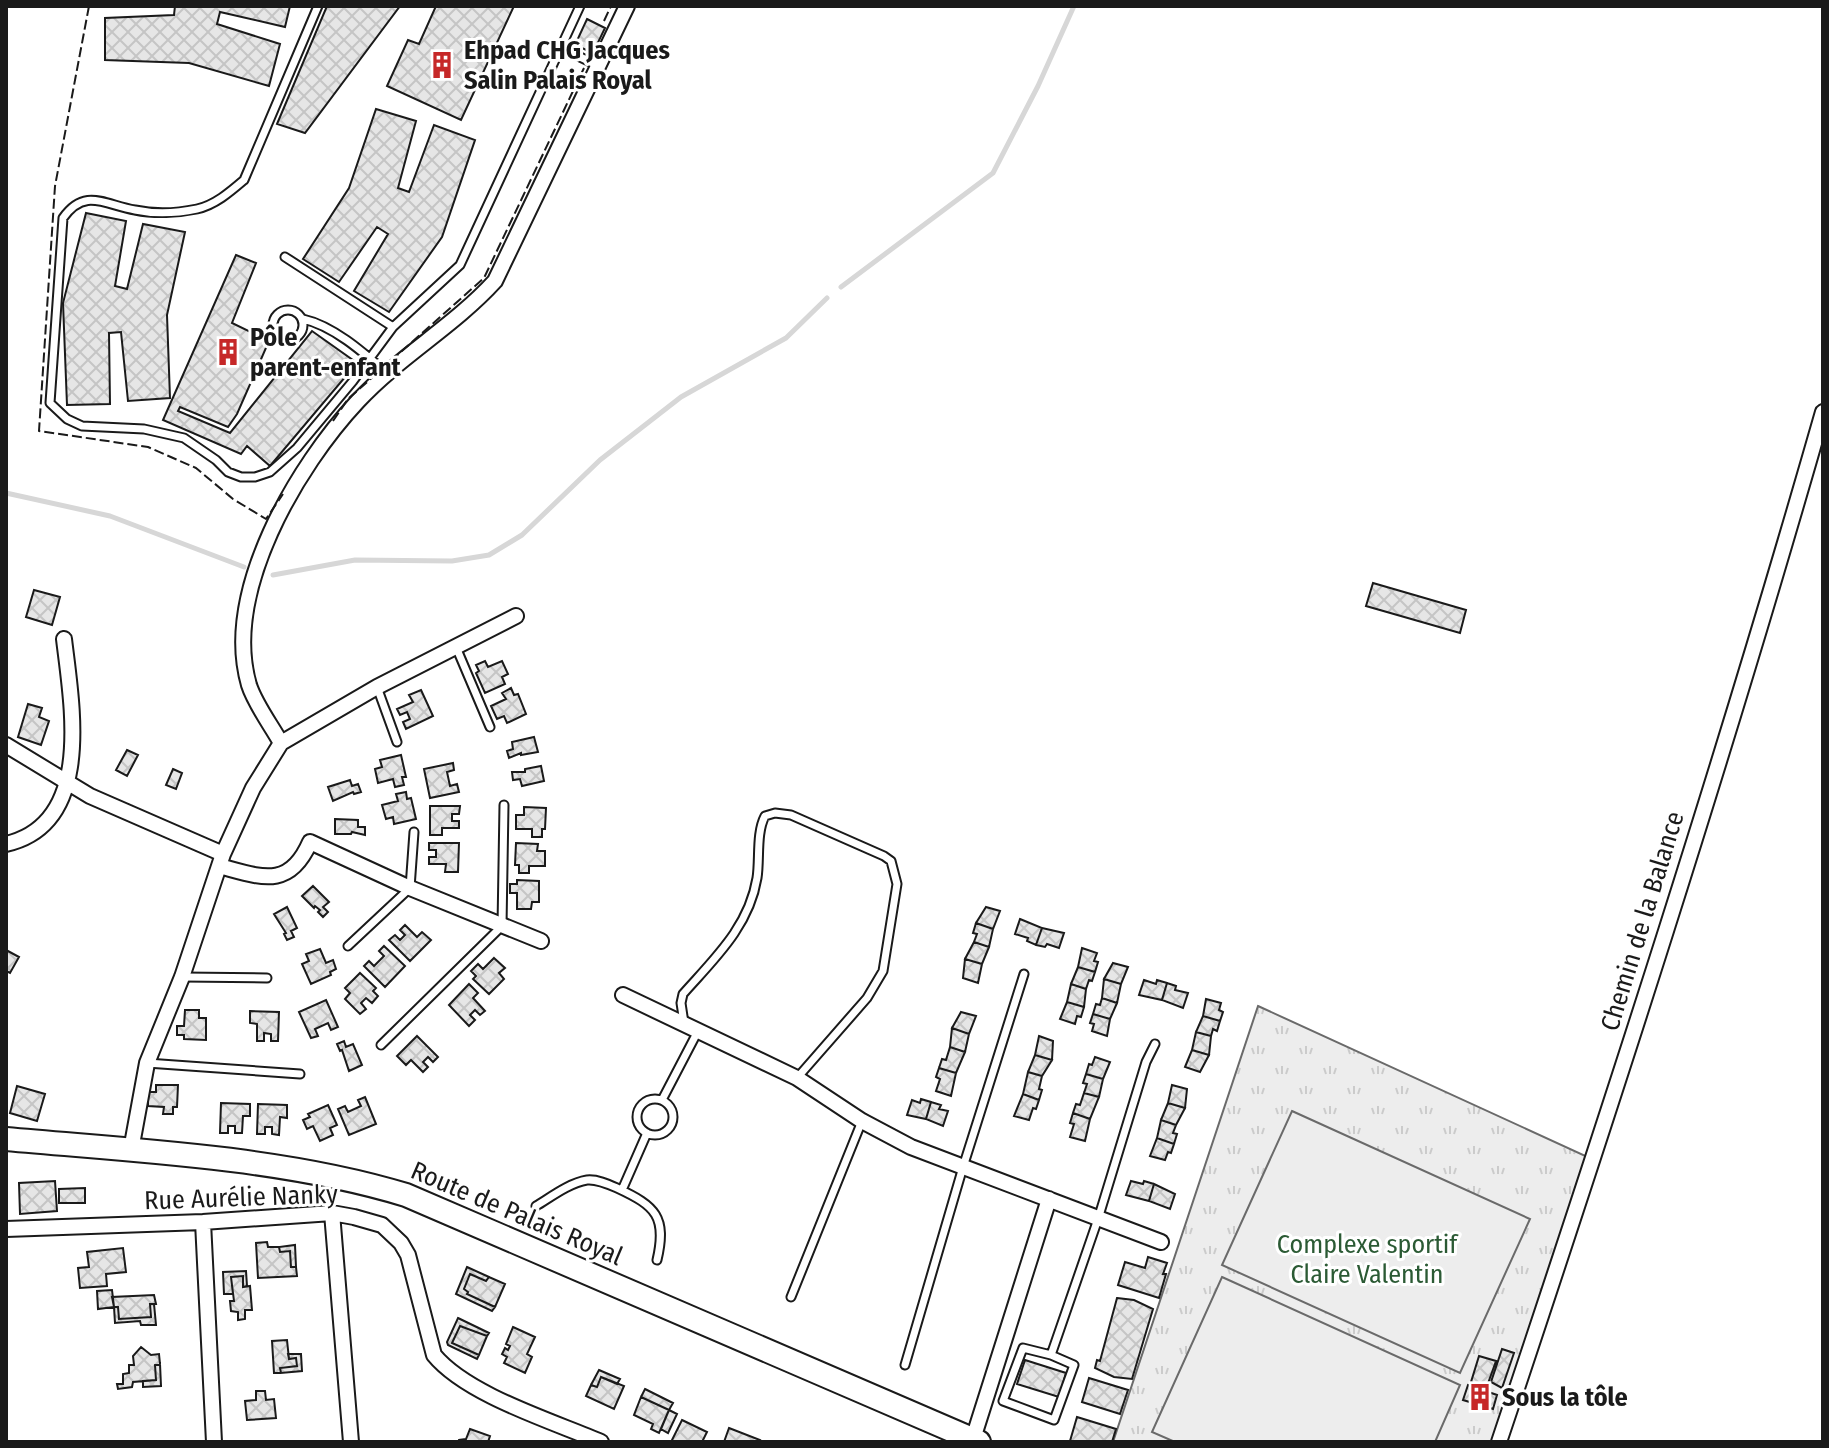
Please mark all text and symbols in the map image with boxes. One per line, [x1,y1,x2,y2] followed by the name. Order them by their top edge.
[464,35,670,96] place label: Ehpad CHG Jacques Salin Palais Royal
[427,50,457,80] building icon: Ehpad CHG Jacques Salin Palais Royal
[250,322,402,383] place label: Pôle parent-enfant
[213,337,243,367] building icon: Pôle parent-enfant
[1594,808,1691,1035] street label: Chemin de la Balance
[406,1155,627,1272] street label: Route de Palais Royal
[144,1179,339,1216] street label: Rue Aurélie Nanky
[1277,1229,1459,1290] park label: Complexe sportif Claire Valentin
[1465,1382,1495,1412] building icon: Sous la tôle
[1502,1382,1628,1413] place label: Sous la tôle

